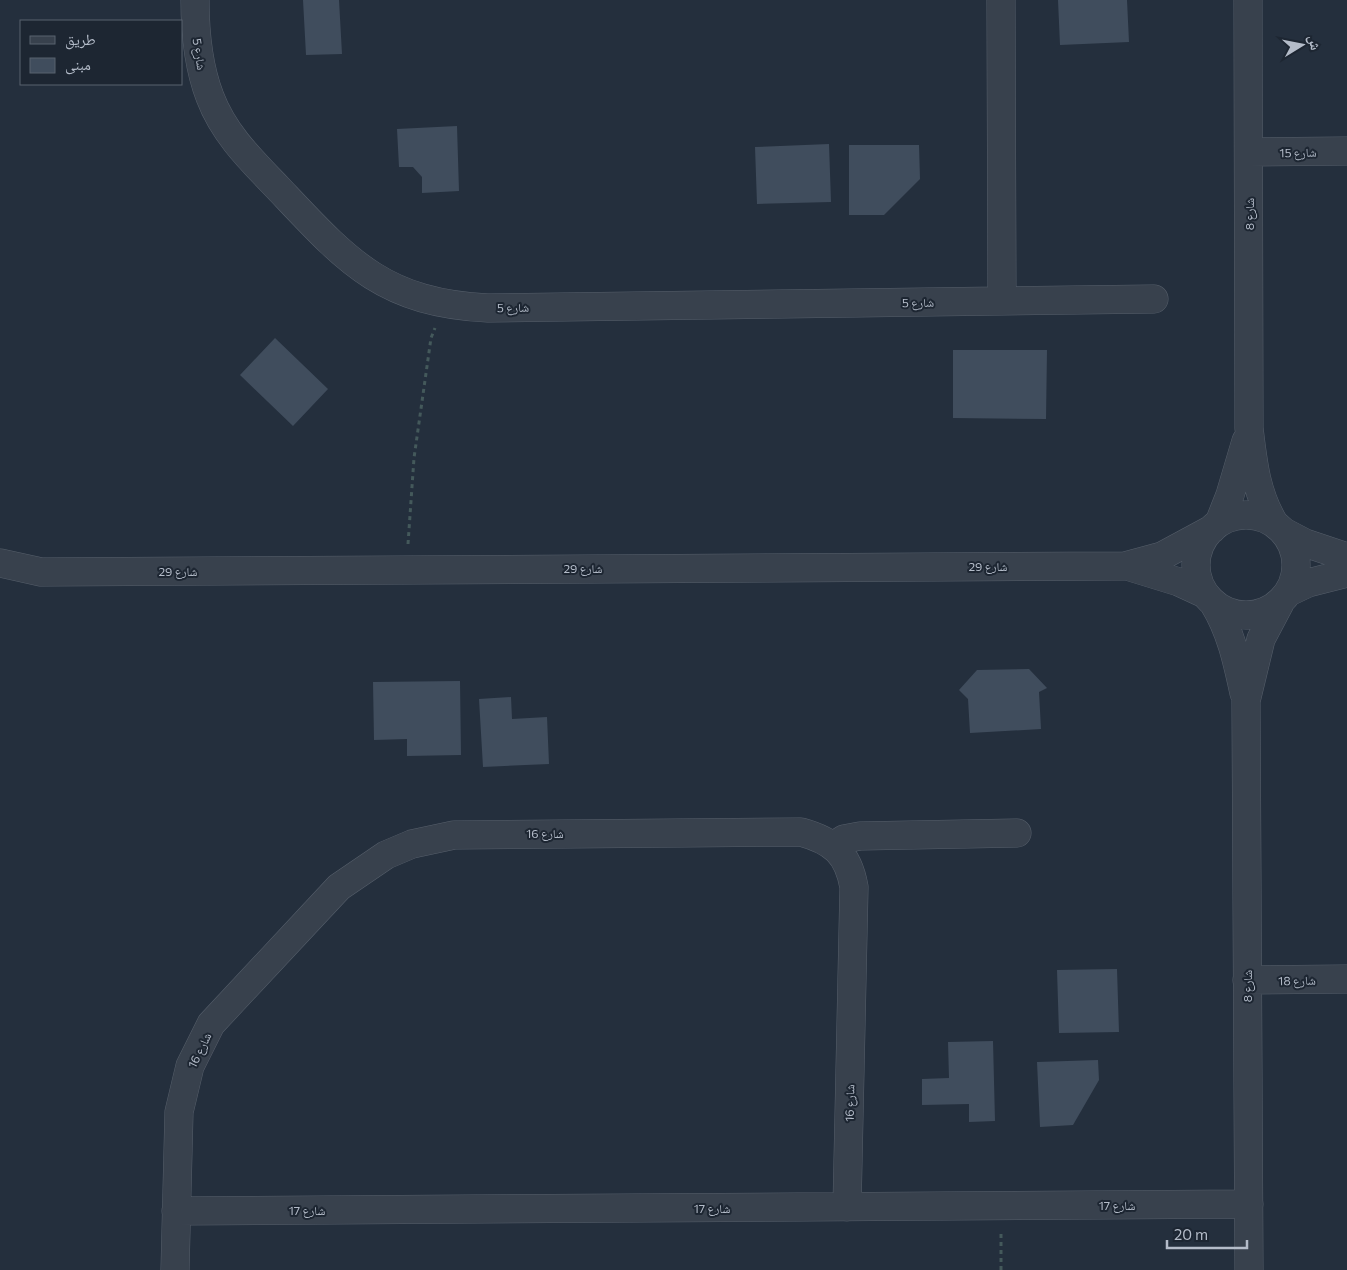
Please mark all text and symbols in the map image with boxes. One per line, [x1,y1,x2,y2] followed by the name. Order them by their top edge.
[20,20,182,85] legend
[1277,20,1327,70] north arrow
[65,30,96,50] text: طريق
[1305,34,1325,52] text: ش
[189,37,209,71] street label: شارع 5
[65,55,91,75] text: مبنى
[1279,145,1317,161] street label: شارع 15
[1242,198,1258,230] street label: شارع 8
[902,295,934,311] street label: شارع 5
[497,300,529,316] street label: شارع 5
[968,559,1008,575] street label: شارع 29
[563,561,603,577] street label: شارع 29
[158,564,198,580] street label: شارع 29
[526,826,564,842] street label: شارع 16
[1240,970,1256,1002] street label: شارع 8
[1278,973,1316,989] street label: شارع 18
[184,1030,215,1071] street label: شارع 16
[842,1084,858,1122] street label: شارع 16
[1099,1198,1135,1214] street label: شارع 17
[694,1201,730,1217] street label: شارع 17
[289,1203,325,1219] street label: شارع 17
[1167,1218,1247,1250] scale bar
[1174,1225,1208,1243] text: 20 m

